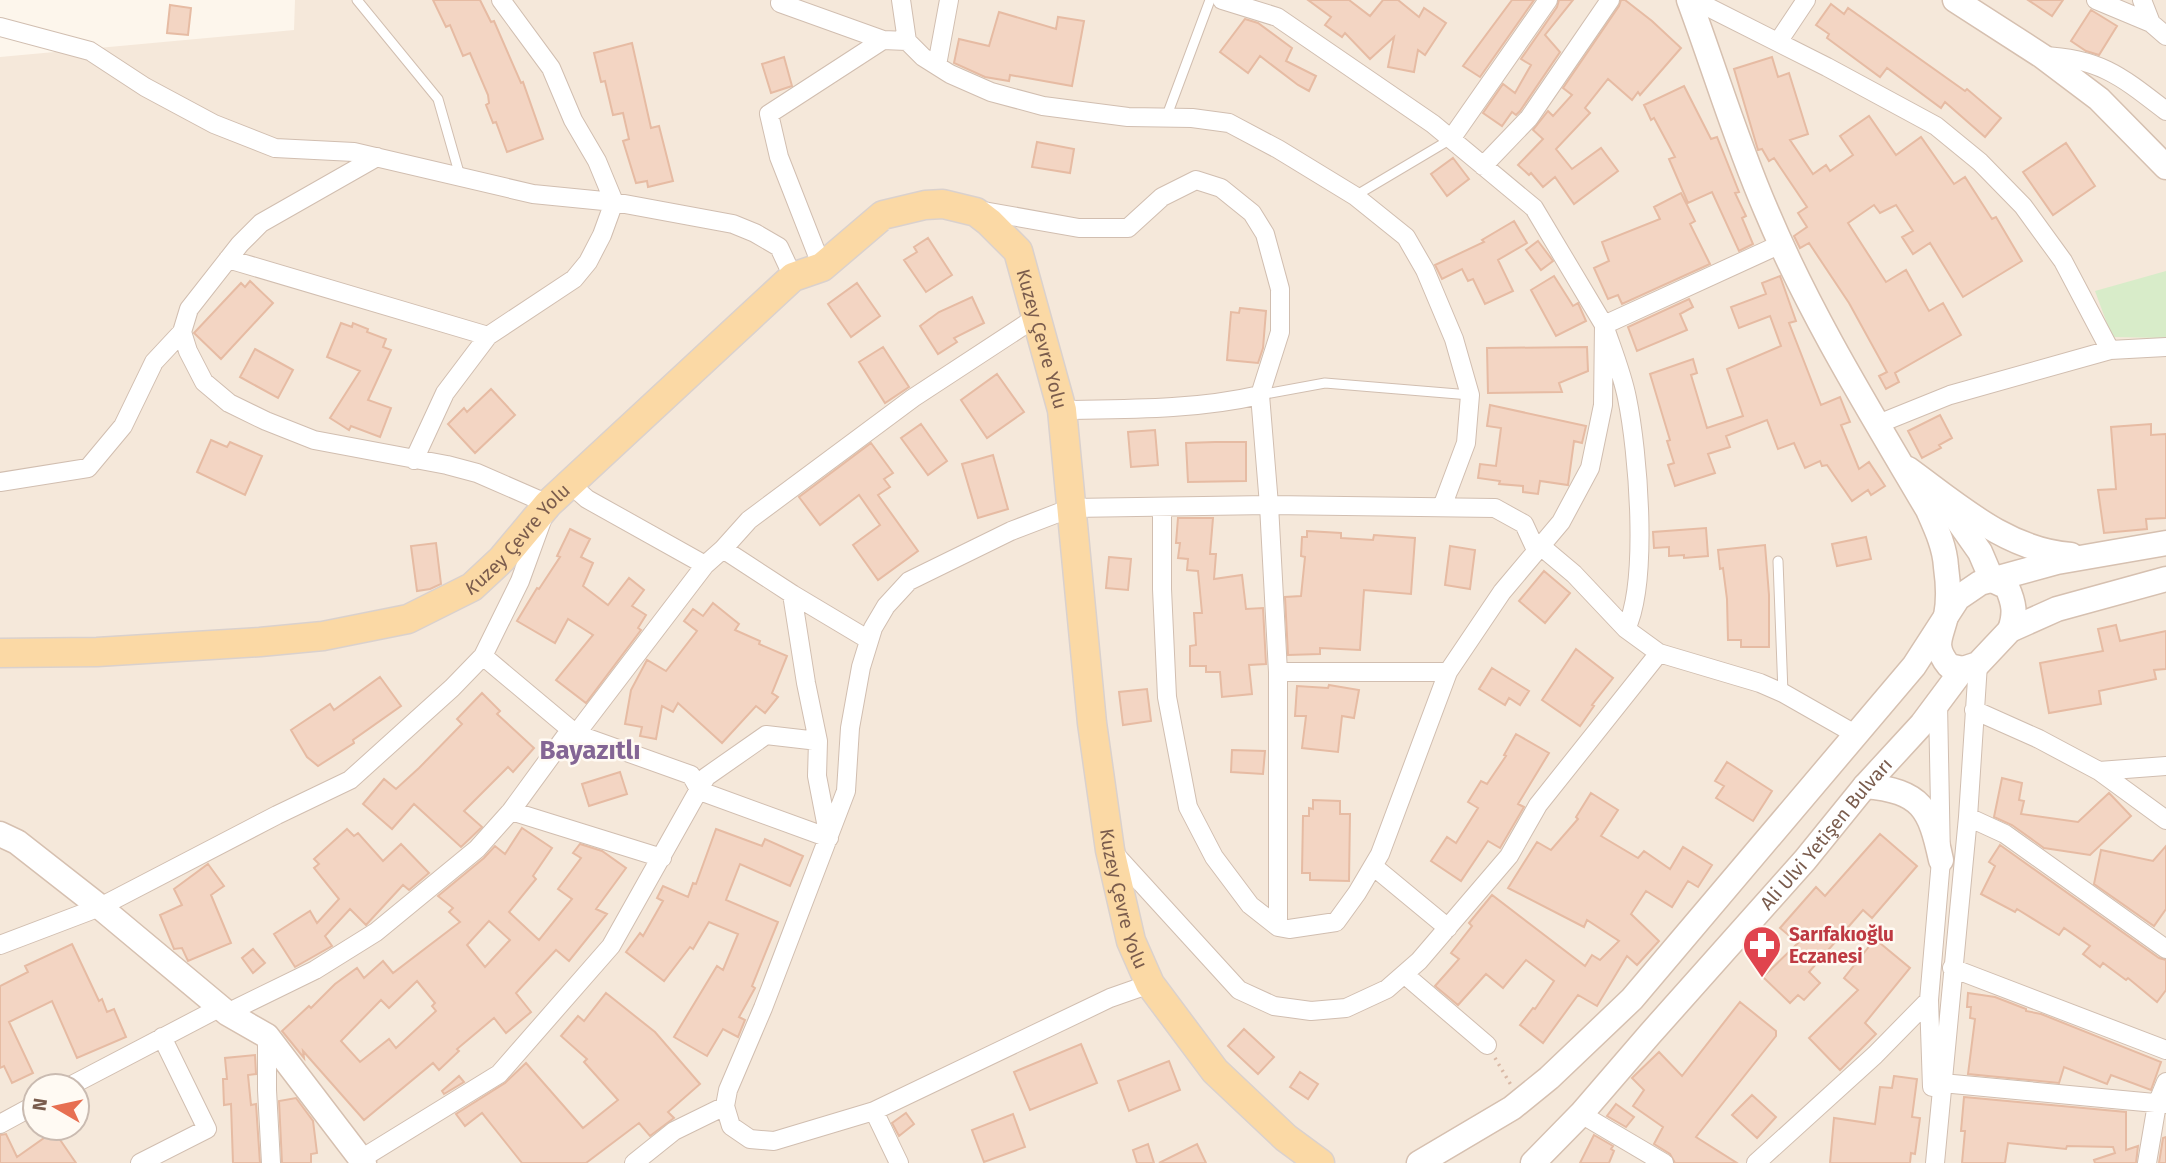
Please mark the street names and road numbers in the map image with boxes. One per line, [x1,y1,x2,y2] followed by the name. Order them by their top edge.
[1012,266,1073,411] street label: Kuzey Çevre Yolu
[462,478,575,600] street label: Kuzey Çevre Yolu
[1755,753,1897,914] street label: Ali Ulvi Yetişen Bulvarı
[1096,827,1153,972] street label: Kuzey Çevre Yolu

